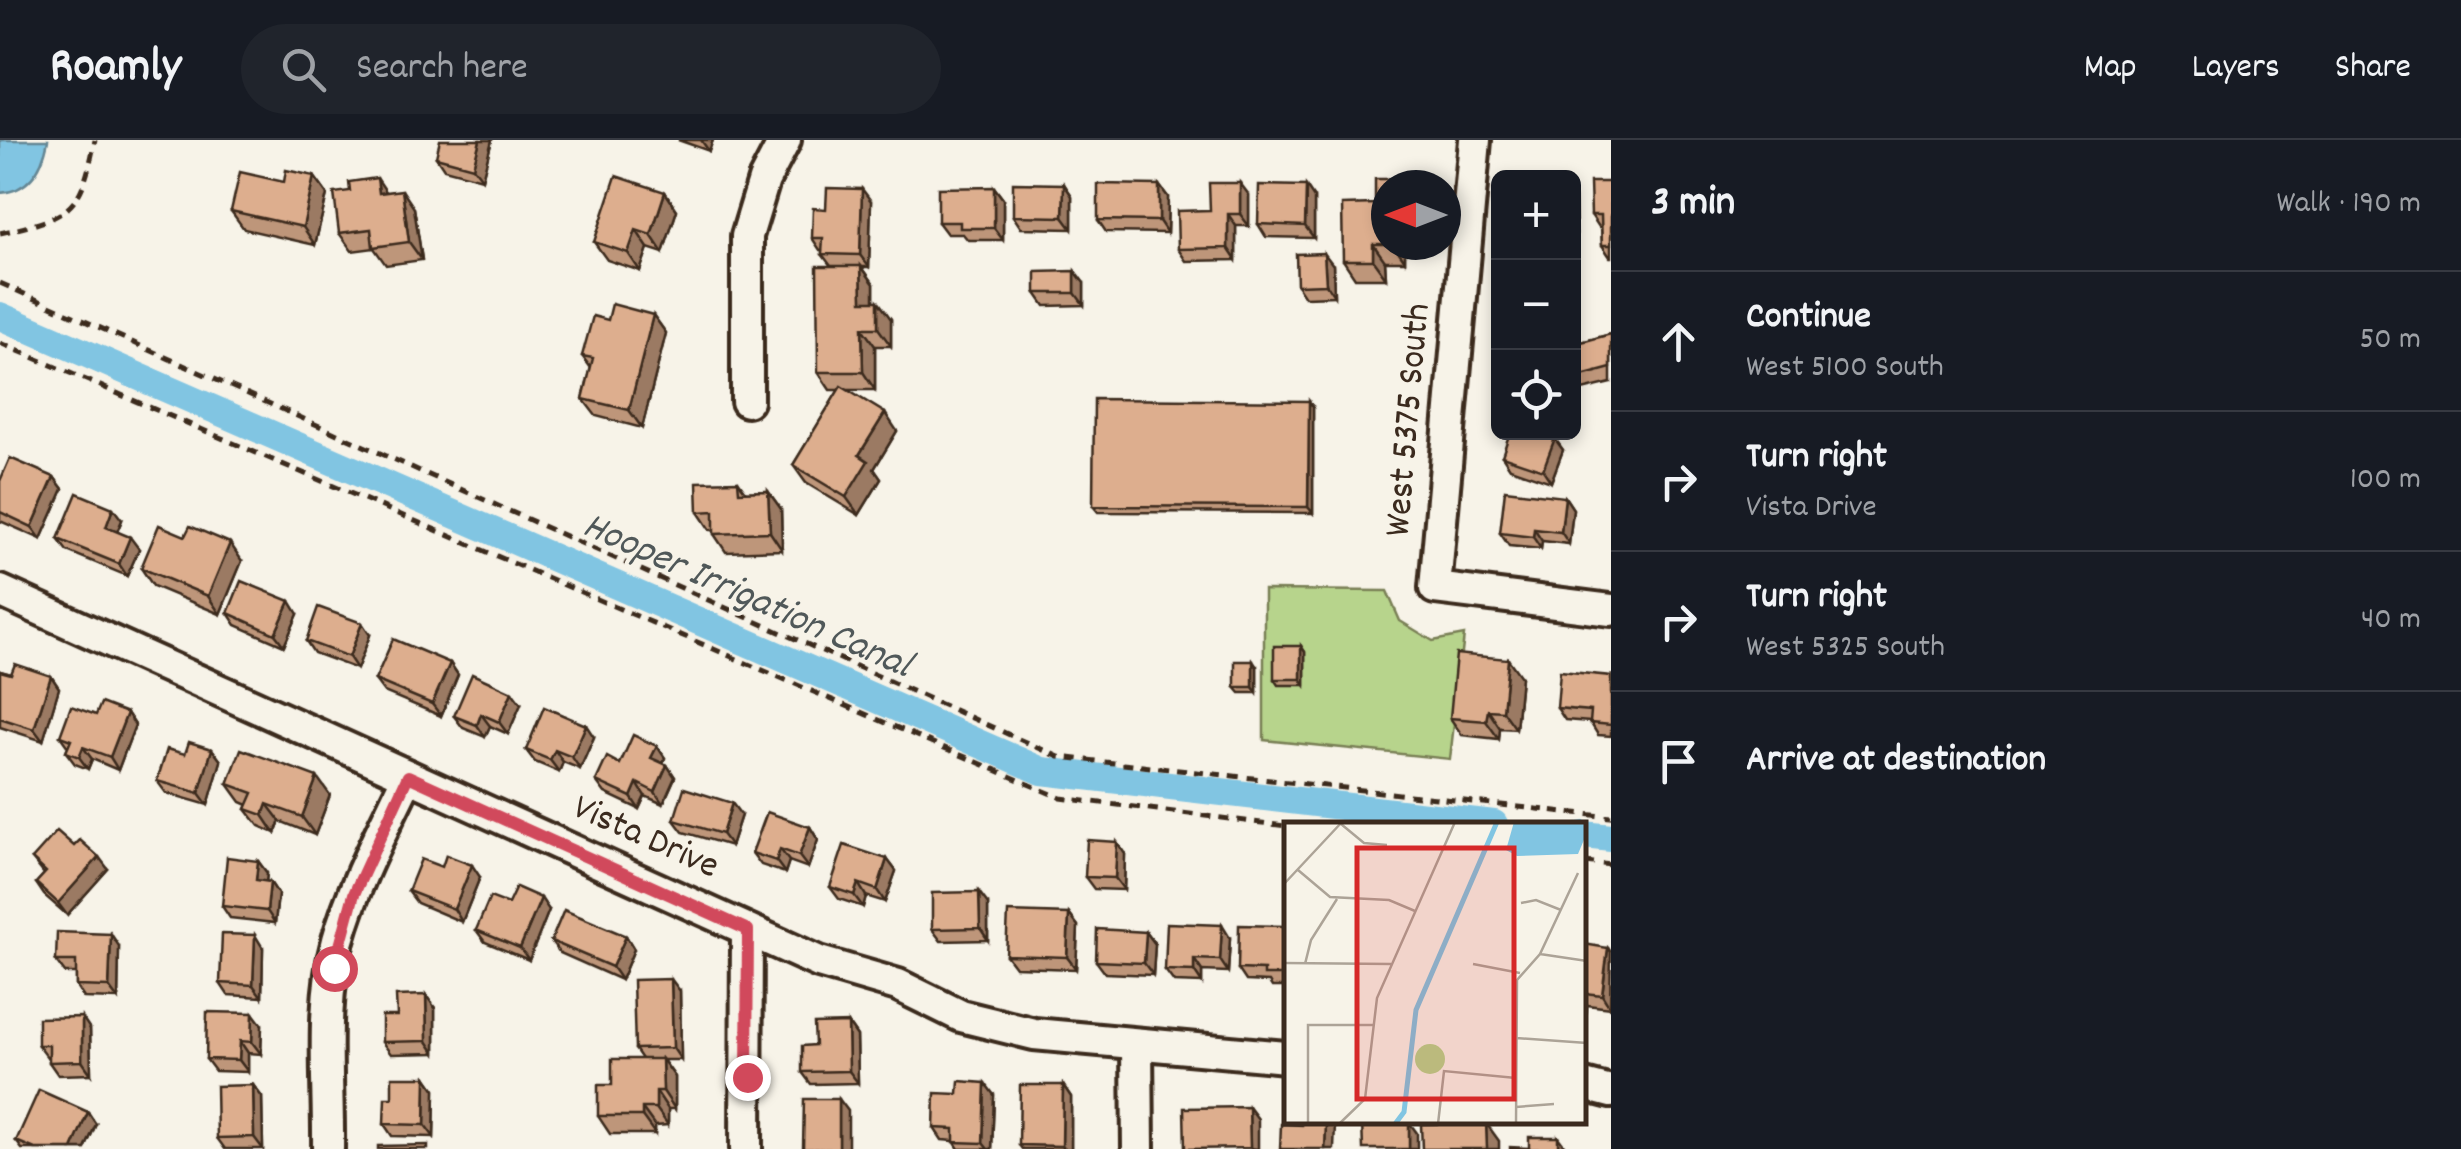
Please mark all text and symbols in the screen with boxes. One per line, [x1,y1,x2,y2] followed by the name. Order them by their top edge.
[241,24,941,114] search box
[50,35,181,104] text: Roamly
[276,42,331,97] icon: search
[356,42,528,97] text: Search here
[2084,44,2137,94] text: Map
[2192,44,2280,94] text: Layers
[2335,44,2411,94] text: Share
[1371,170,1461,260] north arrow
[1491,170,1581,440] map controls
[1491,170,1581,260] button: +
[1651,175,1735,235] text: 3 min
[2276,182,2421,228] text: Walk · 190 m
[1491,260,1581,350] button: −
[1746,291,1871,346] text: Continue
[1372,301,1448,539] street label: West 5375 South
[1651,314,1706,369] icon: ahead
[2359,318,2421,364] text: 50 m
[1746,346,1944,392] text: West 5100 South
[1491,350,1581,440] button: locate
[1746,431,1887,486] text: Turn right
[1651,454,1706,509] icon: right
[2350,458,2421,504] text: 100 m
[1746,486,1877,532] text: Vista Drive
[572,500,923,698] water label: Hooper Irrigation Canal
[1746,571,1887,626] text: Turn right
[1651,594,1706,649] icon: right
[2361,598,2421,644] text: 40 m
[1746,626,1945,672] text: West 5325 South
[1651,734,1706,789] icon: arrive
[1746,734,2046,789] text: Arrive at destination
[563,782,727,896] street label: Vista Drive
[1284,822,1586,1124] inset map
[312,946,358,992] route start
[725,1055,771,1101] route end

